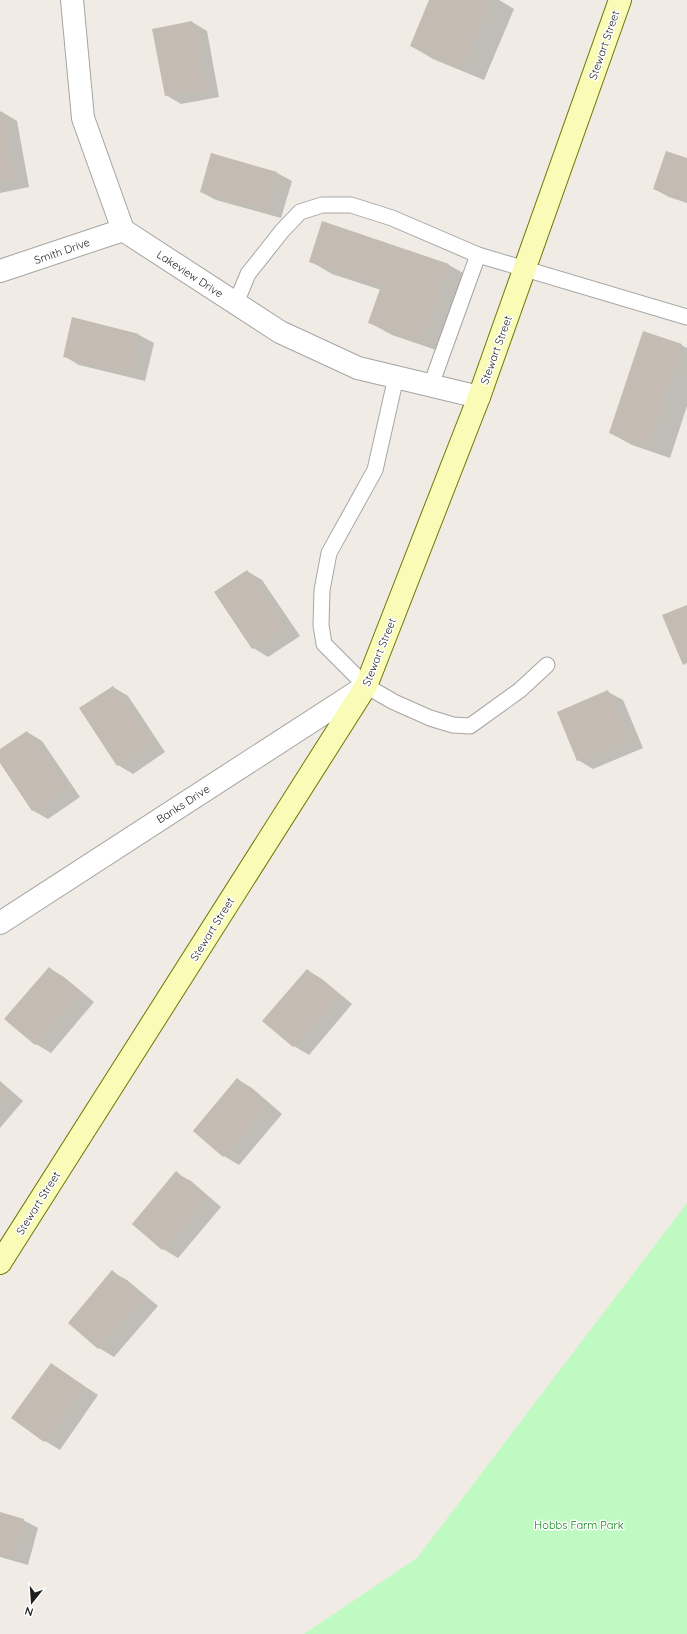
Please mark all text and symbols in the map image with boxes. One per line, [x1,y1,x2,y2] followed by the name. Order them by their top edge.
[586,8,622,81] street label: Stewart Street
[32,235,92,267] street label: Smith Drive
[154,247,226,301] street label: Lakeview Drive
[477,313,515,386] street label: Stewart Street
[359,616,399,688] street label: Stewart Street
[154,782,212,826] street label: Banks Drive
[187,895,237,963] street label: Stewart Street
[13,1169,63,1237] street label: Stewart Street
[534,1518,624,1532] park label: Hobbs Farm Park
[12,1582,52,1622] north arrow
[23,1604,35,1619] text: N

